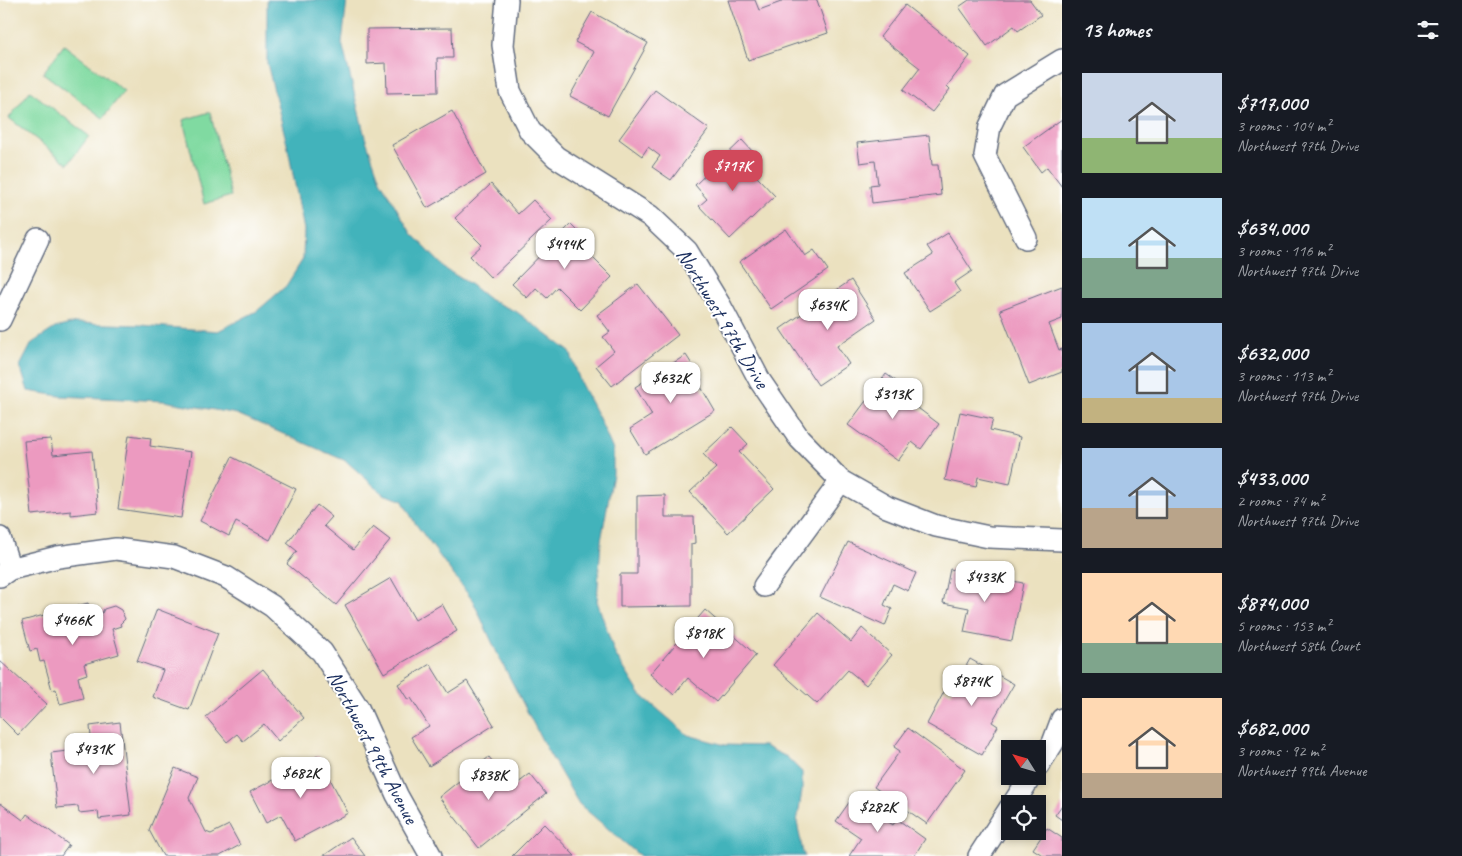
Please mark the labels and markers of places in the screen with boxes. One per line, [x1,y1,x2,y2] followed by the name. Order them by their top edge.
[698,150,768,192] pin: $717K
[530,228,600,270] pin: $494K
[793,288,863,331] pin: $634K
[636,362,706,404] pin: $632K
[858,378,928,420] pin: $313K
[950,560,1020,603] pin: $433K
[38,604,108,646] pin: $466K
[669,616,739,659] pin: $818K
[937,664,1007,707] pin: $874K
[59,732,129,775] pin: $431K
[266,756,336,799] pin: $682K
[454,758,524,801] pin: $838K
[843,790,913,833] pin: $282K

